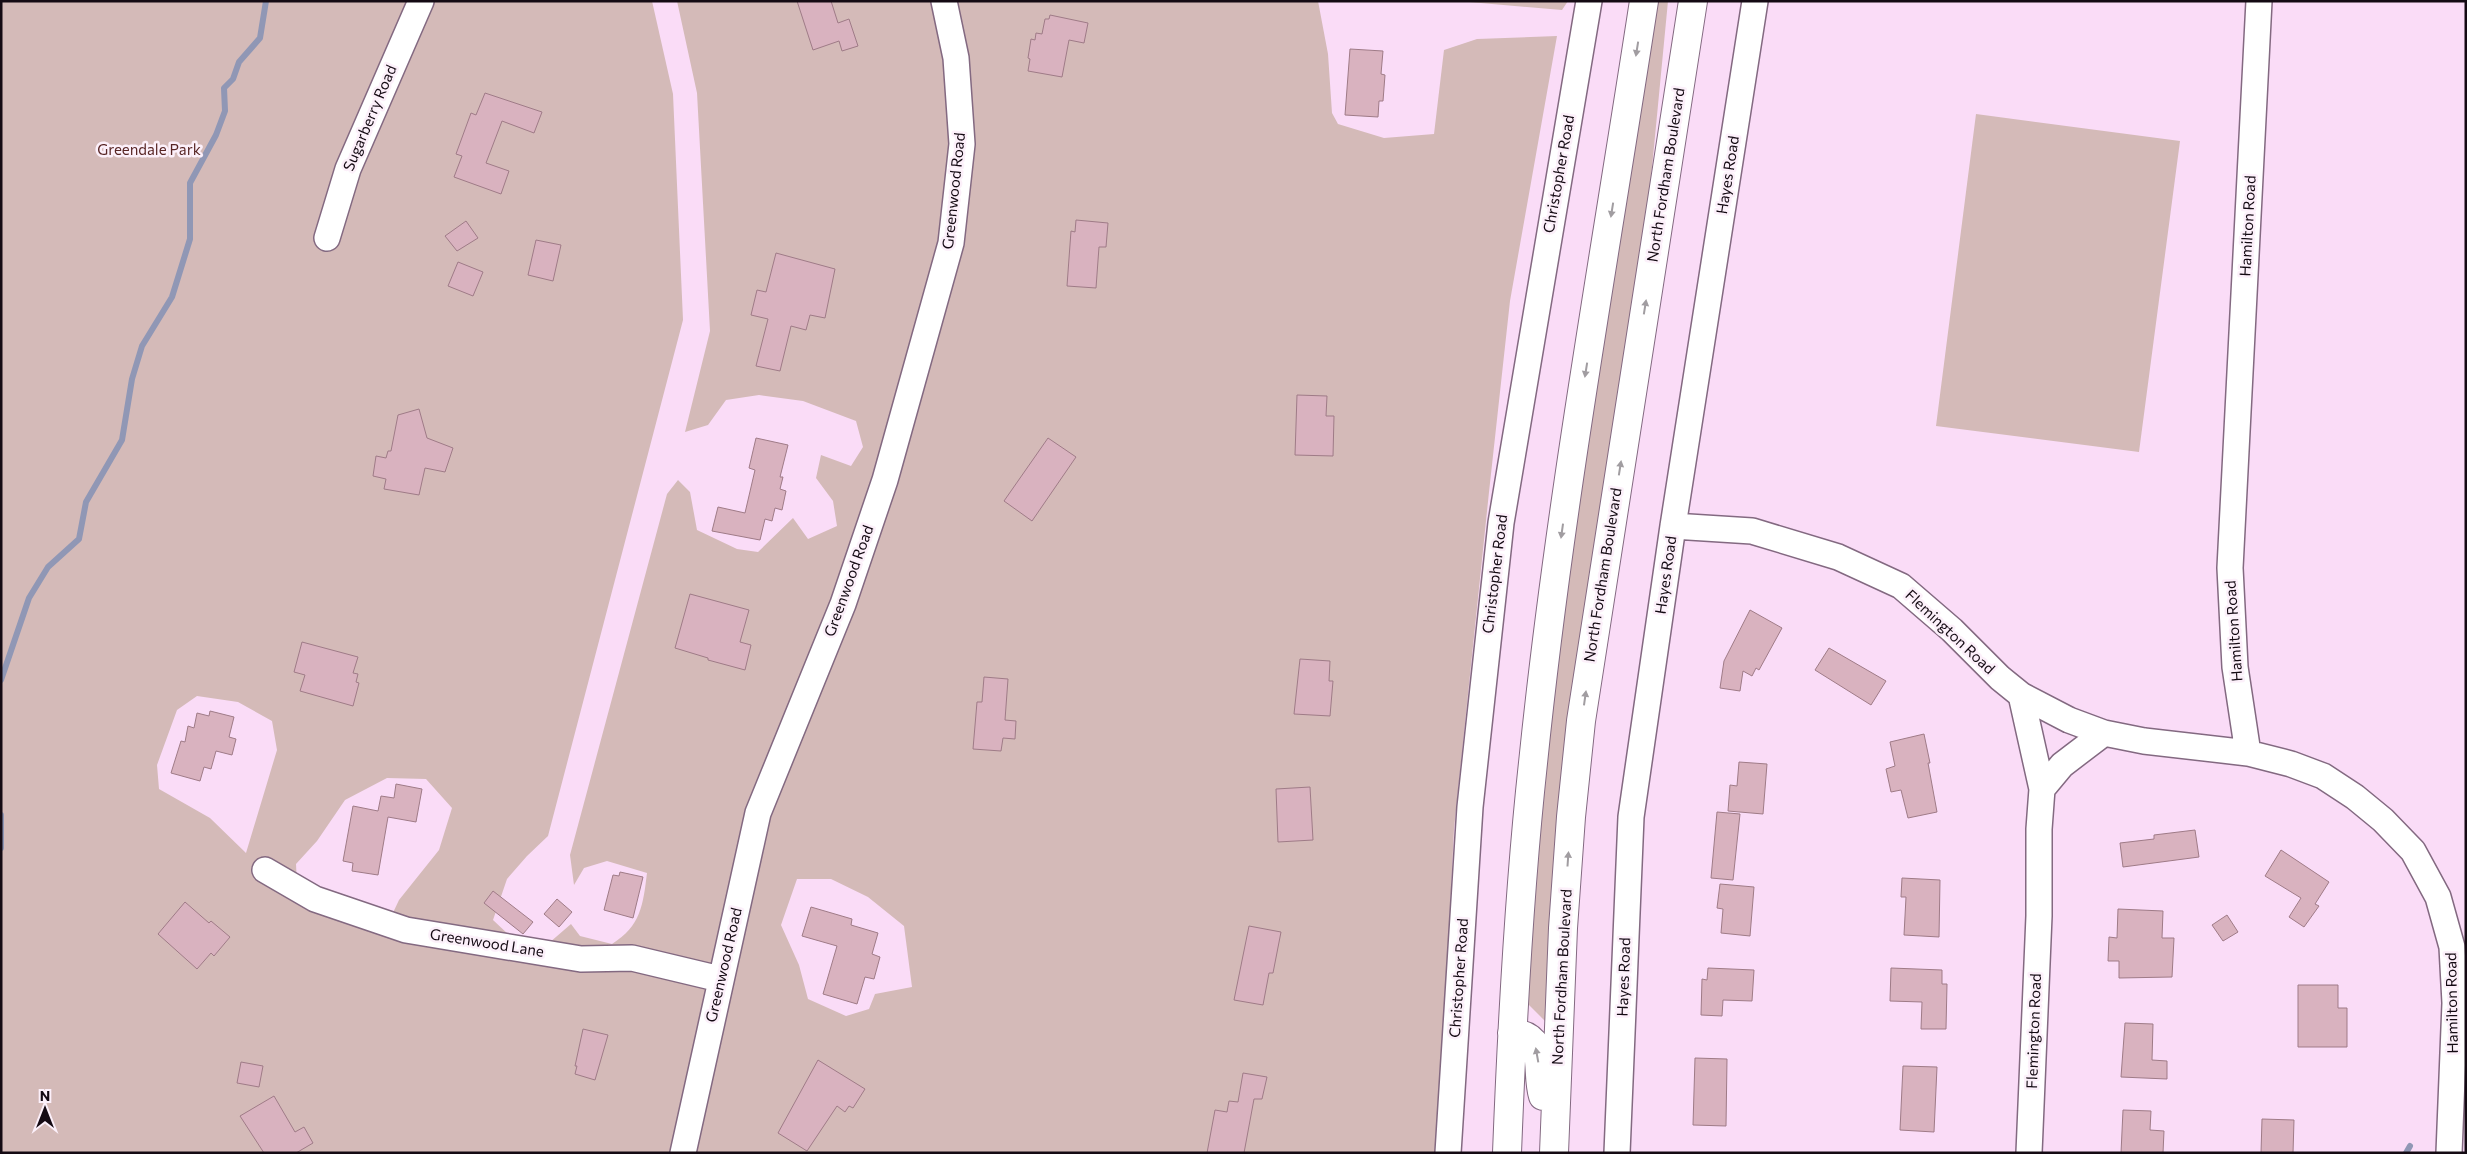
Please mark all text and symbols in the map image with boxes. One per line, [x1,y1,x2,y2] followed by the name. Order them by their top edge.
[1633,42,1641,58] one-way arrow
[339,62,400,173] street label: Sugarberry Road
[1642,86,1688,263] street label: North Fordham Boulevard
[1539,113,1577,234] street label: Christopher Road
[938,132,968,250] street label: Greenwood Road
[1712,134,1742,215] street label: Hayes Road
[97,140,201,158] park label: Greendale Park
[2235,175,2259,277] street label: Hamilton Road
[1608,202,1616,218] one-way arrow
[1642,299,1650,315] one-way arrow
[1582,363,1590,379] one-way arrow
[1616,460,1624,476] one-way arrow
[1579,486,1625,663] street label: North Fordham Boulevard
[1478,513,1510,634] street label: Christopher Road
[820,523,877,639] street label: Greenwood Road
[1558,523,1566,539] one-way arrow
[1651,534,1679,615] street label: Hayes Road
[2220,580,2246,682] street label: Hamilton Road
[1902,585,1999,677] street label: Flemington Road
[1581,689,1589,705] one-way arrow
[1564,851,1572,867] one-way arrow
[1547,888,1575,1065] street label: North Fordham Boulevard
[701,906,745,1024] street label: Greenwood Road
[1445,918,1471,1038] street label: Christopher Road
[429,924,545,960] street label: Greenwood Lane
[1613,937,1633,1017] street label: Hayes Road
[2441,952,2461,1054] street label: Hamilton Road
[2022,973,2044,1089] street label: Flemington Road
[1533,1047,1541,1062] one-way arrow
[20,1084,70,1134] north arrow
[40,1087,50,1104] text: N

